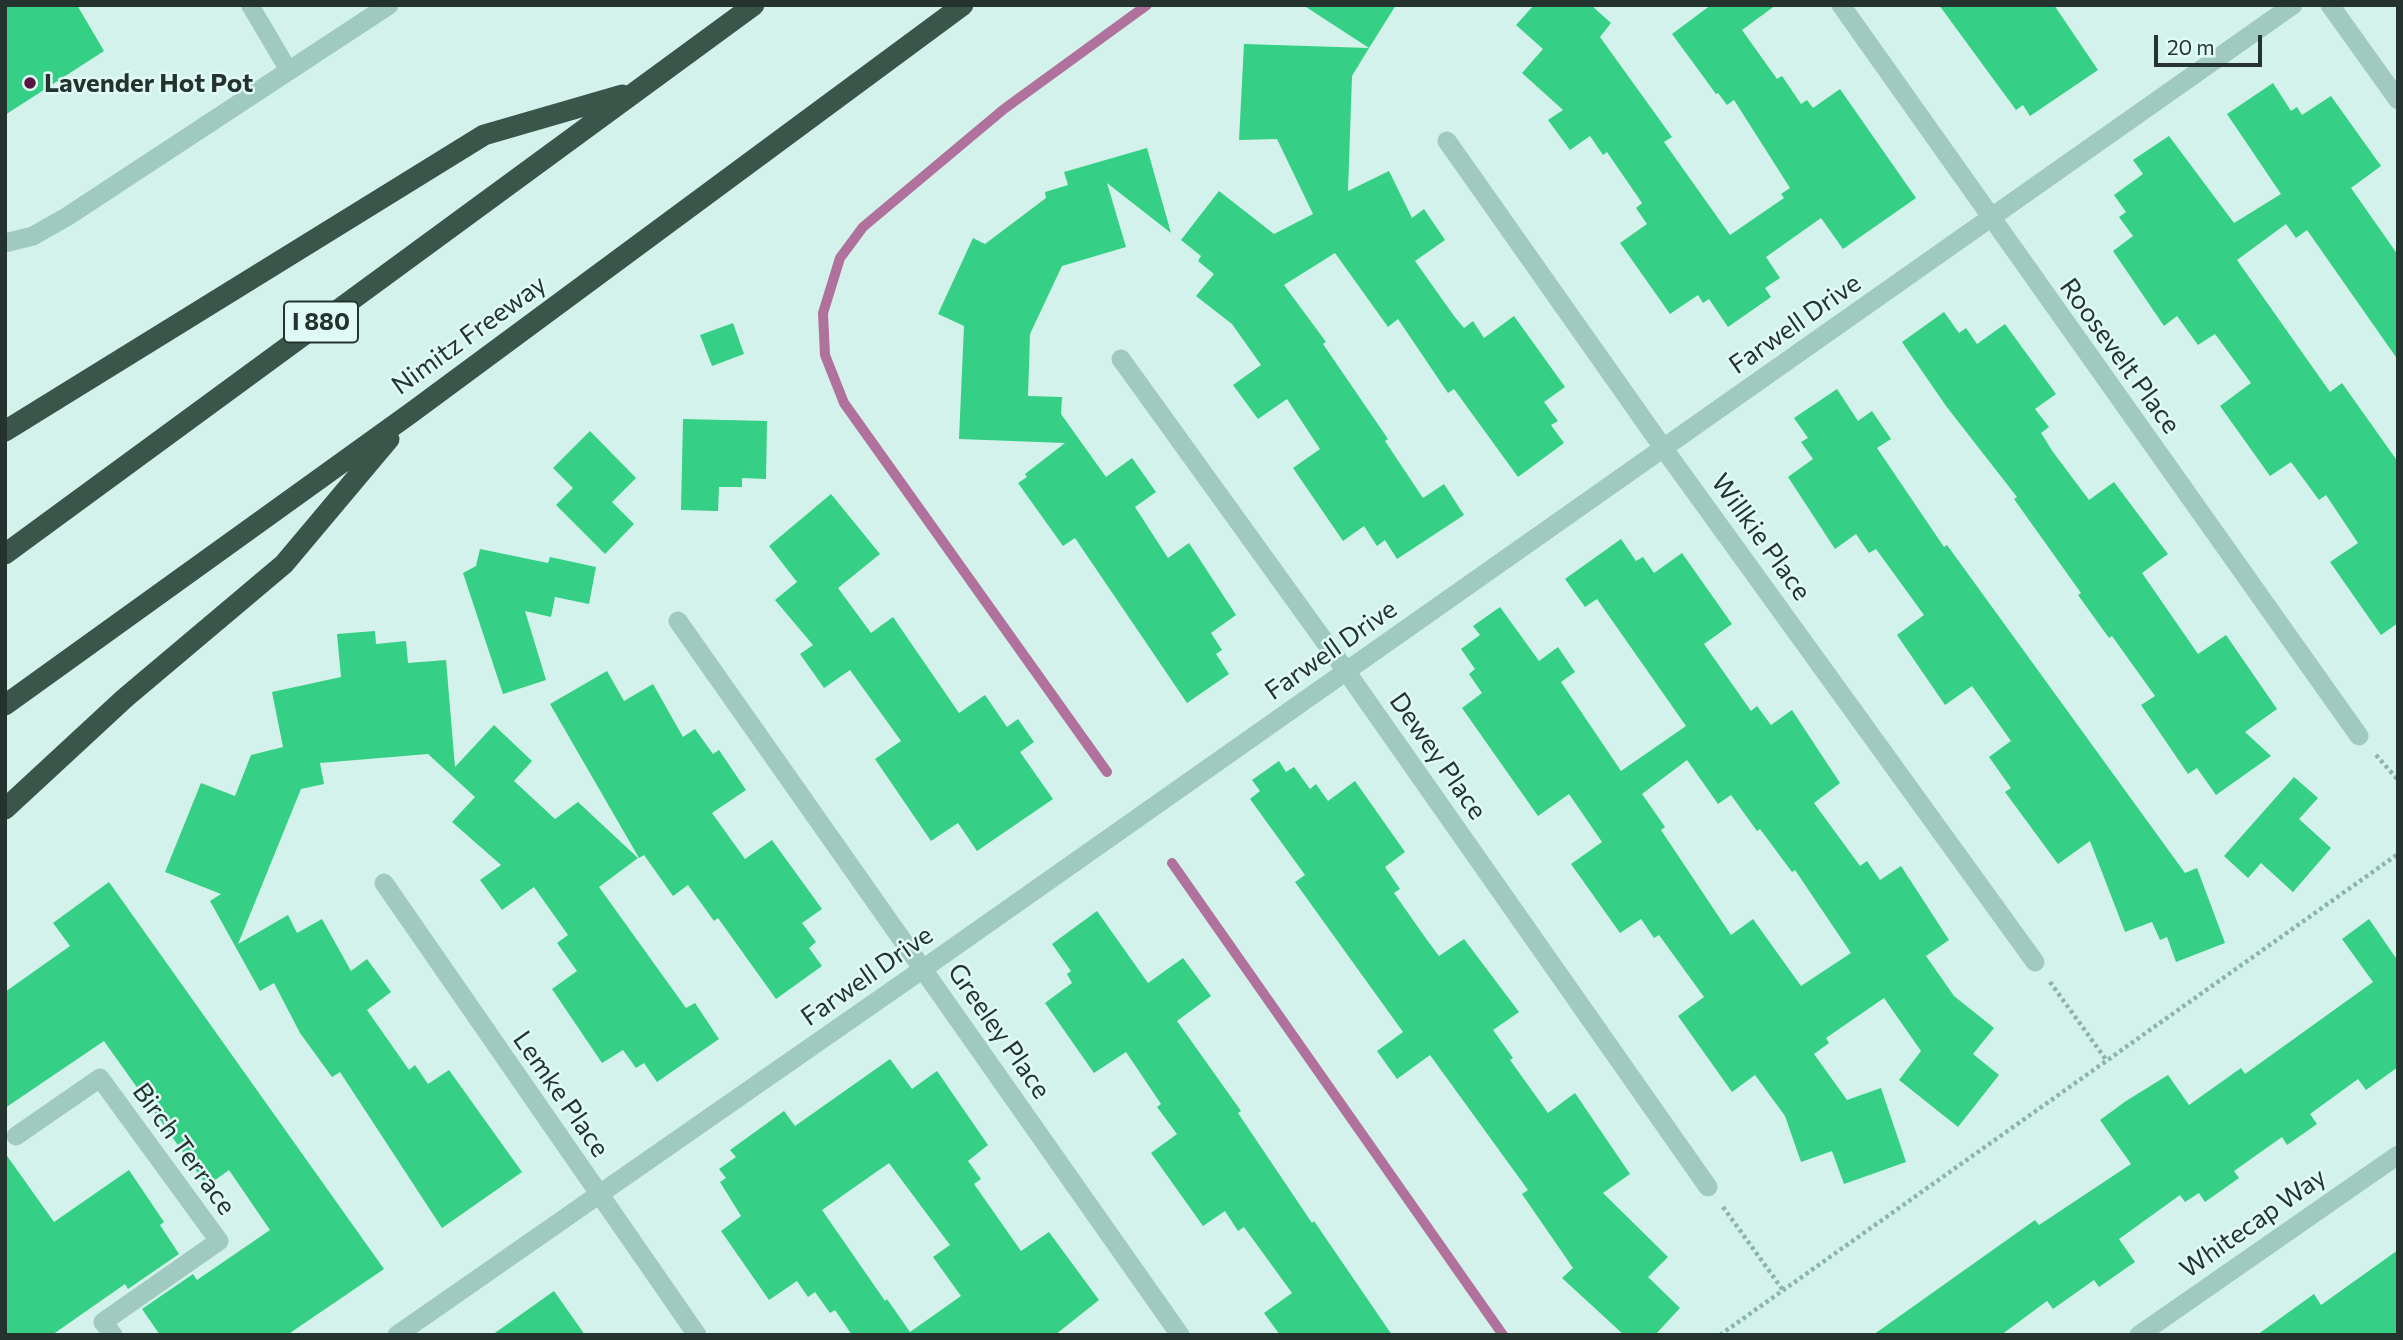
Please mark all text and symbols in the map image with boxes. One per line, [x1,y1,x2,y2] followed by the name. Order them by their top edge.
[2158,21,2266,65] scale bar
[2167,34,2215,59] text: 20 m
[44,67,253,99] place label: Lavender Hot Pot
[22,75,38,91] marker: Lavender Hot Pot
[1723,267,1867,381] street label: Farwell Drive
[386,269,552,401] street label: Nimitz Freeway
[2053,272,2187,440] street label: Roosevelt Place
[284,302,358,342] road number: I 880
[1705,468,1817,606] street label: Willkie Place
[1259,593,1403,707] street label: Farwell Drive
[1383,687,1493,825] street label: Dewey Place
[795,919,939,1033] street label: Farwell Drive
[941,957,1057,1105] street label: Greeley Place
[506,1025,616,1163] street label: Lemke Place
[126,1077,242,1221] street label: Birch Terrace
[2174,1161,2332,1285] street label: Whitecap Way

